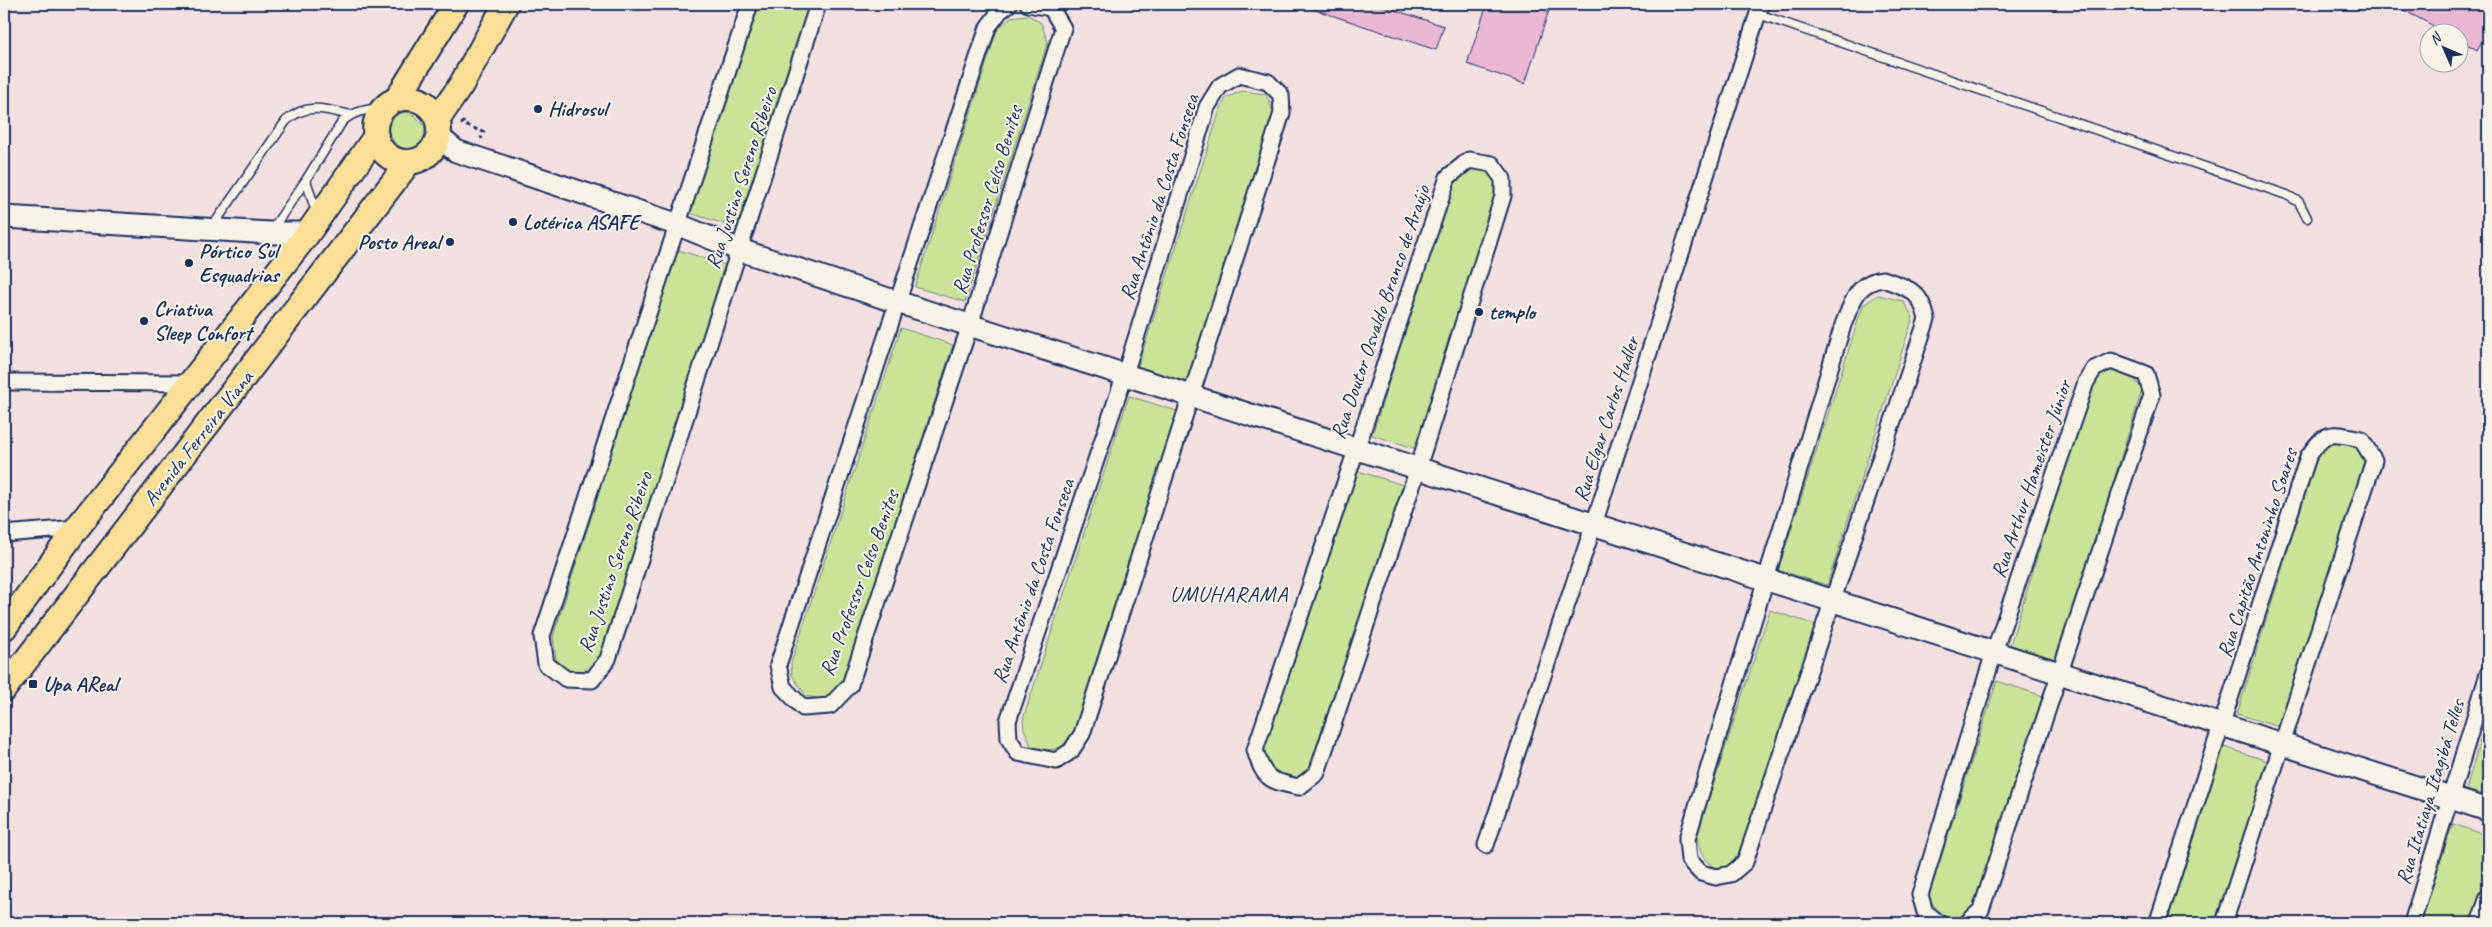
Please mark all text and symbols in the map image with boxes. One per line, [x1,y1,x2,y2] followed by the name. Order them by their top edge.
[2420,22,2470,72] north arrow
[2426,28,2446,48] text: N
[699,82,783,272] street label: Rua Justino Sereno Ribeiro
[1113,89,1205,303] street label: Rua Antônio da Costa Fonseca
[548,96,611,122] place label: Hidrosul
[946,101,1029,297] street label: Rua Professor Celso Benites
[532,103,544,115] marker: Hidrosul
[1324,180,1436,442] street label: Rua Doutor Osvaldo Branco de Araújo
[523,209,642,235] place label: Lotérica ASAFE
[507,216,519,228] marker: Lotérica ASAFE
[358,229,444,255] place label: Posto Areal
[444,236,456,248] marker: Posto Areal
[199,238,282,288] place label: Pórtico Sul Esquadrias
[183,257,195,269] marker: Pórtico Sul Esquadrias
[154,296,255,346] place label: Criativa Sleep Confort
[1489,299,1537,325] place label: templo
[1473,306,1485,318] marker: templo
[138,315,150,327] marker: Criativa Sleep Confort
[1567,332,1645,505] street label: Rua Elgar Carlos Hadler
[137,364,260,511] street label: Avenida Ferreira Viana
[1985,375,2078,581] street label: Rua Arthur Hameister Júnior
[2211,444,2304,661] street label: Rua Capitão Antoninho Soares
[572,467,659,656] street label: Rua Justino Sereno Ribeiro
[986,474,1081,687] street label: Rua Antônio da Costa Fonseca
[813,485,905,679] street label: Rua Professor Celso Benites
[1170,580,1288,608] district label: UMUHARAMA
[43,671,121,697] place label: Upa AReal
[27,678,39,690] marker: Upa AReal
[2390,695,2471,887] street label: Rua Itatiaya Itagibá Telles

